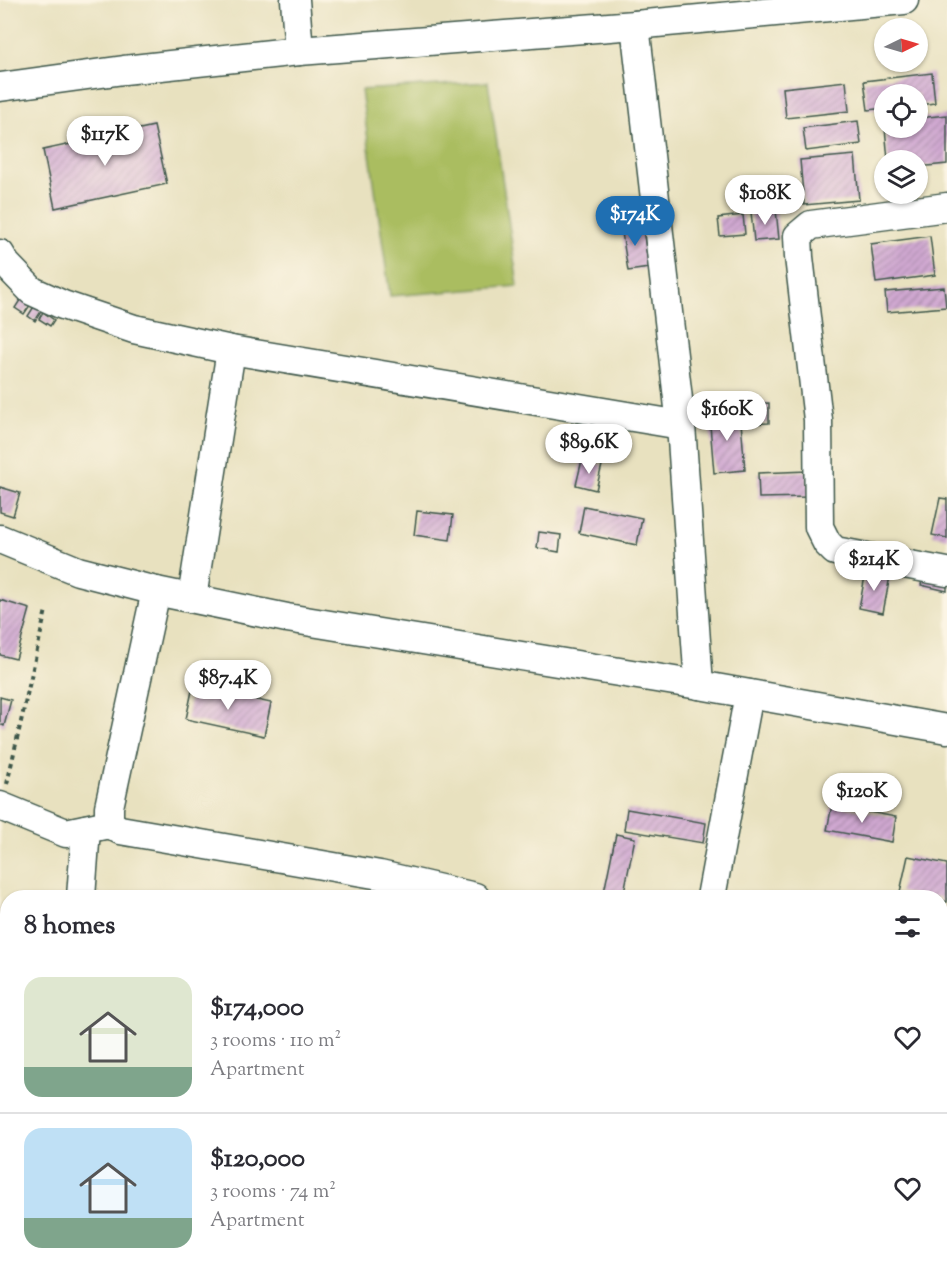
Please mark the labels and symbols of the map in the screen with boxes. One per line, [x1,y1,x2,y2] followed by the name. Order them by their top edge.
[874,18,928,72] north arrow
[63,116,147,167] pin: $117K
[723,175,807,226] pin: $108K
[593,196,677,247] pin: $174K
[685,391,769,442] pin: $160K
[540,424,638,475] pin: $89.6K
[832,541,916,592] pin: $214K
[179,660,277,711] pin: $87.4K
[820,773,904,824] pin: $120K

